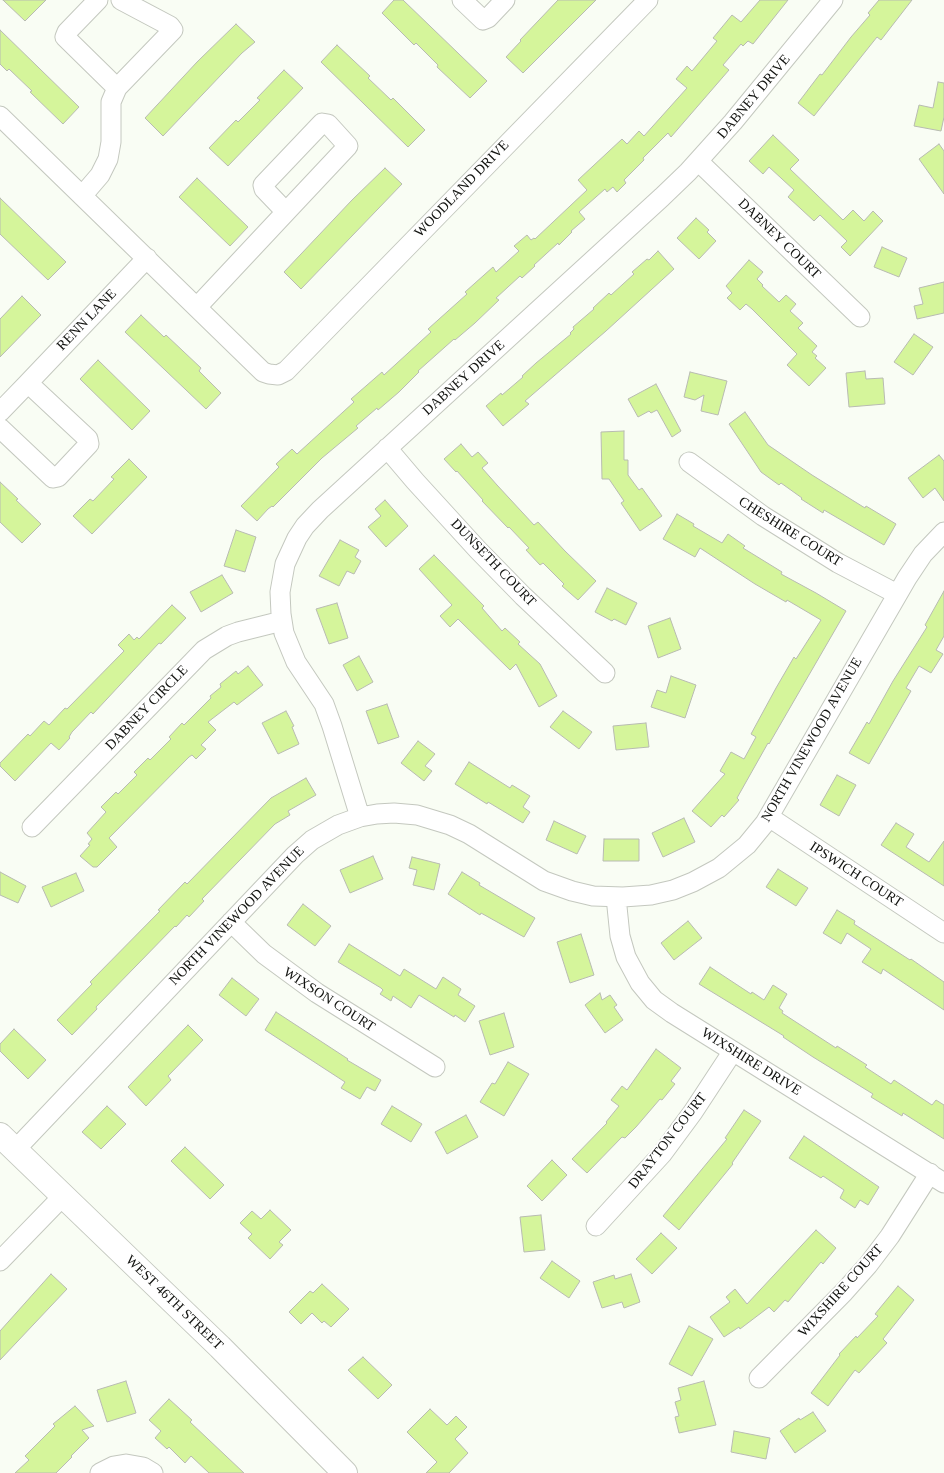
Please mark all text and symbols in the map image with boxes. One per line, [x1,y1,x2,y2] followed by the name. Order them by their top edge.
[714,52,794,142] street label: DABNEY DRIVE
[411,137,513,241] street label: WOODLAND DRIVE
[734,195,824,283] street label: DABNEY COURT
[54,286,120,354] street label: RENN LANE
[420,337,508,419] street label: DABNEY DRIVE
[735,493,845,571] street label: CHESHIRE COURT
[447,516,539,610] street label: DUNSETH COURT
[758,655,866,825] street label: NORTH VINEWOOD AVENUE
[102,662,192,754] street label: DABNEY CIRCLE
[806,839,906,911] street label: IPSWICH COURT
[166,843,308,989] street label: NORTH VINEWOOD AVENUE
[280,964,378,1036] street label: WIXSON COURT
[698,1024,804,1100] street label: WIXSHIRE DRIVE
[625,1090,711,1192] street label: DRAYTON COURT
[795,1241,887,1341] street label: WIXSHIRE COURT
[122,1252,226,1354] street label: WEST 46TH STREET

